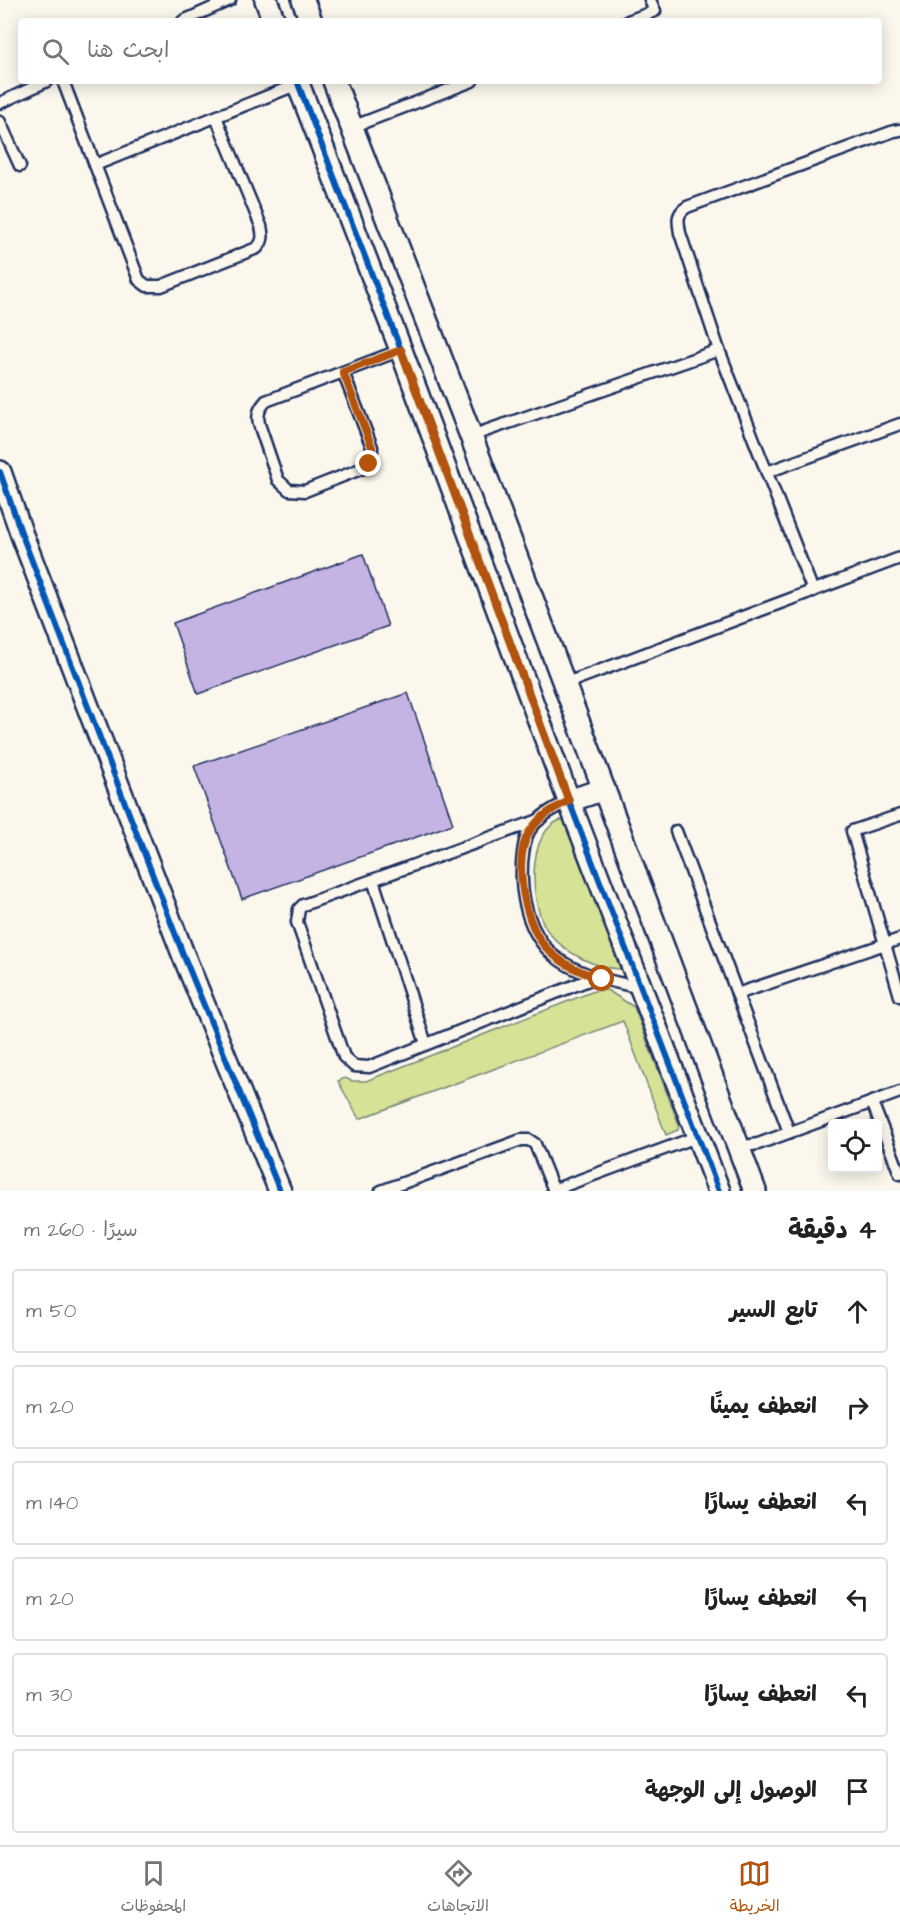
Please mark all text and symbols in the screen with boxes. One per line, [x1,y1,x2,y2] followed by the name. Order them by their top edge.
[18,18,882,84] search box
[39,35,72,68] icon: search
[87,35,169,66] text: ابحث هنا
[355,450,381,476] route end
[588,965,614,991] route start
[828,1119,882,1173] map controls
[828,1119,882,1173] button: locate
[788,1212,876,1248] text: 4 دقيقة
[24,1216,138,1244] text: سيرًا · 260 m
[730,1295,817,1326] text: تابع السير
[841,1295,874,1328] icon: ahead
[26,1297,76,1325] text: 50 m
[710,1391,817,1422] text: انعطف يمينًا
[841,1391,874,1424] icon: right
[26,1393,74,1421] text: 20 m
[704,1487,817,1518] text: انعطف يسارًا
[841,1487,874,1520] icon: left
[26,1489,78,1517] text: 140 m
[704,1583,817,1614] text: انعطف يسارًا
[841,1583,874,1616] icon: left
[26,1585,74,1613] text: 20 m
[704,1679,817,1710] text: انعطف يسارًا
[841,1679,874,1712] icon: left
[26,1681,72,1709] text: 30 m
[645,1775,817,1806] text: الوصول إلى الوجهة
[841,1775,874,1808] icon: arrive
[120,1857,186,1920] tab: المحفوظات
[427,1857,489,1920] tab: الاتجاهات
[730,1857,780,1920] tab: الخريطة

